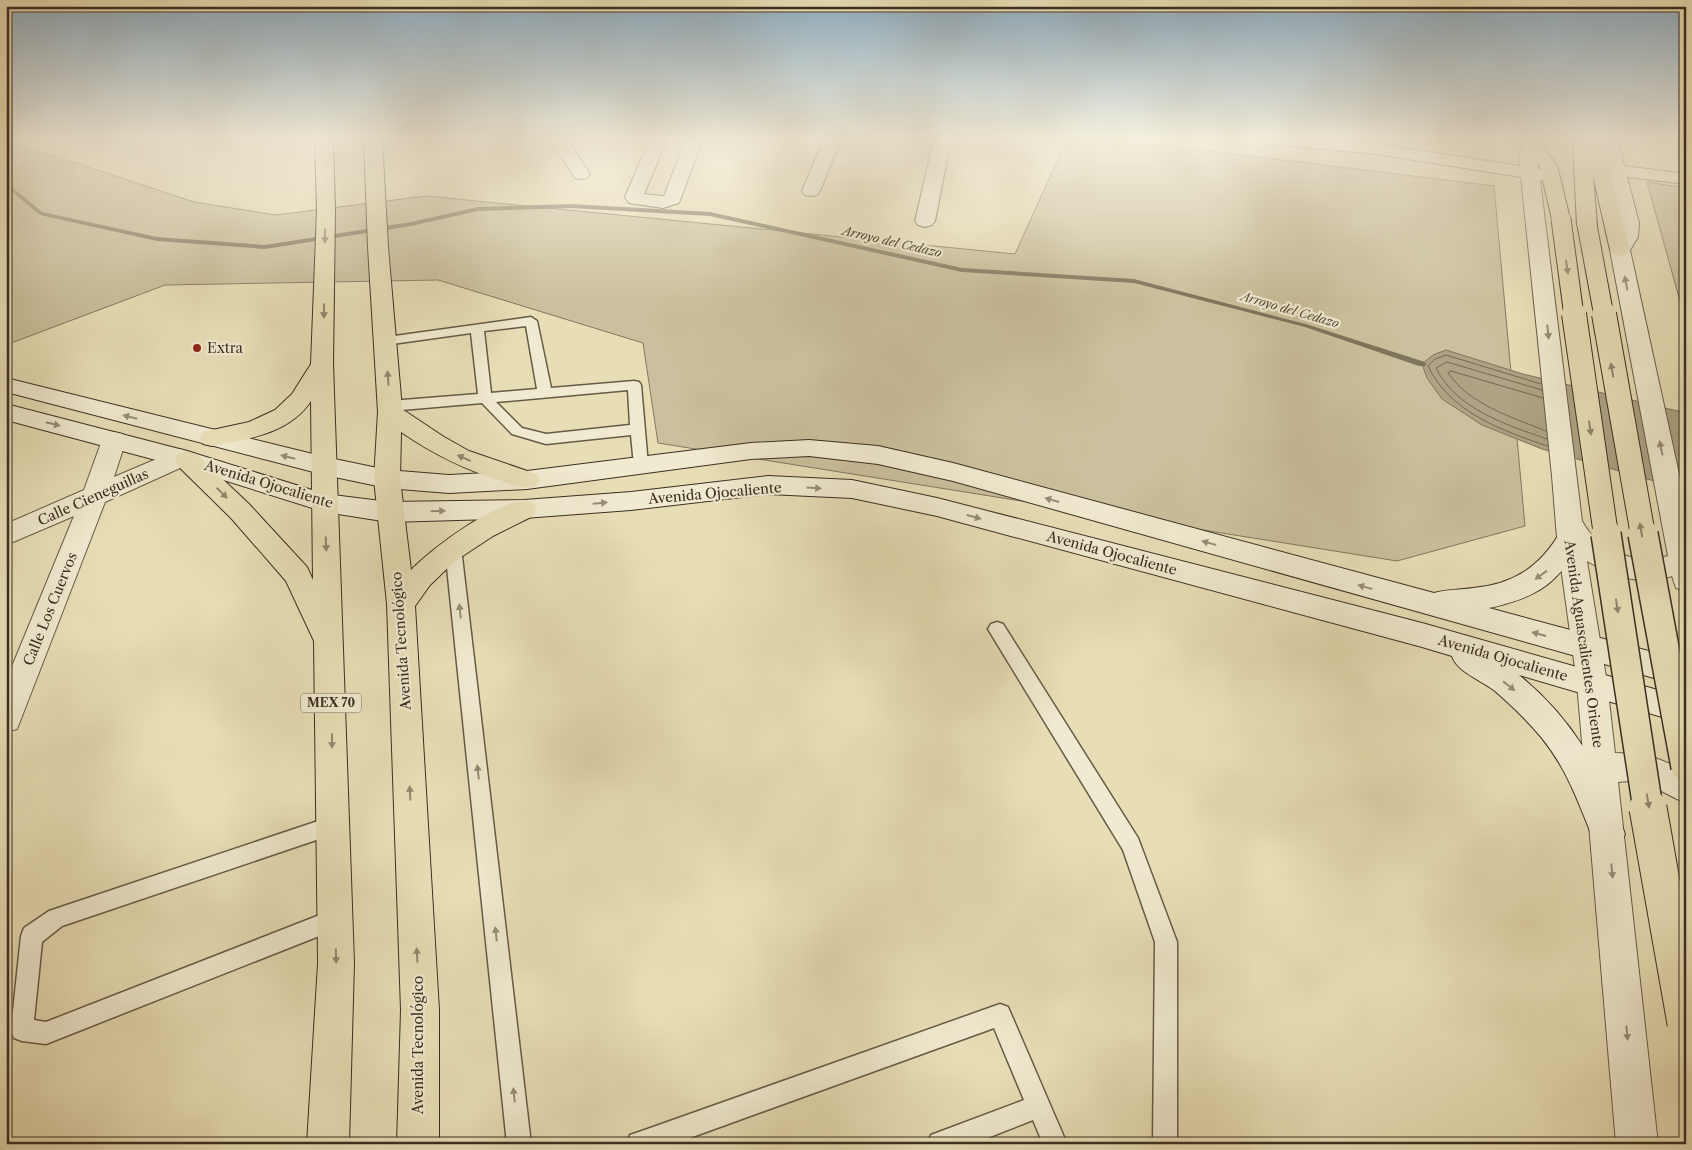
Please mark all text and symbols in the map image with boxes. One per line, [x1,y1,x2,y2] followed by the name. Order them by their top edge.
[839,222,944,260] water label: Arroyo del Cedazo
[321,229,329,245] one-way arrow
[1563,260,1571,276] one-way arrow
[1622,275,1630,290] one-way arrow
[1237,288,1341,331] water label: Arroyo del Cedazo
[319,303,327,319] one-way arrow
[1544,325,1552,341] one-way arrow
[207,339,244,357] place label: Extra
[191,342,203,354] marker: Extra
[1608,363,1616,378] one-way arrow
[383,369,391,385] one-way arrow
[123,413,138,421] one-way arrow
[46,420,61,428] one-way arrow
[1586,421,1594,437] one-way arrow
[1657,441,1665,456] one-way arrow
[280,452,295,460] one-way arrow
[457,454,471,462] one-way arrow
[201,456,336,512] street label: Avenida Ojocaliente
[35,464,151,530] street label: Calle Cieneguillas
[647,478,783,508] street label: Avenida Ojocaliente
[806,484,822,492] one-way arrow
[216,487,228,499] one-way arrow
[1044,495,1059,503] one-way arrow
[592,499,608,507] one-way arrow
[430,507,446,515] one-way arrow
[966,513,981,521] one-way arrow
[1637,522,1645,538] one-way arrow
[1044,527,1179,579] street label: Avenida Ojocaliente
[322,536,330,552] one-way arrow
[1560,538,1608,749] street label: Avenida Aguascalientes Oriente
[1201,539,1216,547] one-way arrow
[19,550,81,668] street label: Calle Los Cuervos
[1535,570,1548,581] one-way arrow
[387,571,415,712] street label: Avenida Tecnológico
[1358,582,1373,590] one-way arrow
[1613,599,1621,615] one-way arrow
[456,602,464,618] one-way arrow
[1531,629,1546,637] one-way arrow
[1435,631,1570,685] street label: Avenida Ojocaliente
[1502,680,1515,691] one-way arrow
[301,694,361,712] road number: MEX 70
[328,733,336,749] one-way arrow
[474,764,482,780] one-way arrow
[405,784,413,800] one-way arrow
[1644,794,1652,810] one-way arrow
[1608,864,1616,880] one-way arrow
[492,925,500,941] one-way arrow
[413,947,421,963] one-way arrow
[332,948,340,964] one-way arrow
[409,976,427,1115] street label: Avenida Tecnológico
[1623,1026,1631,1042] one-way arrow
[510,1087,518,1103] one-way arrow

